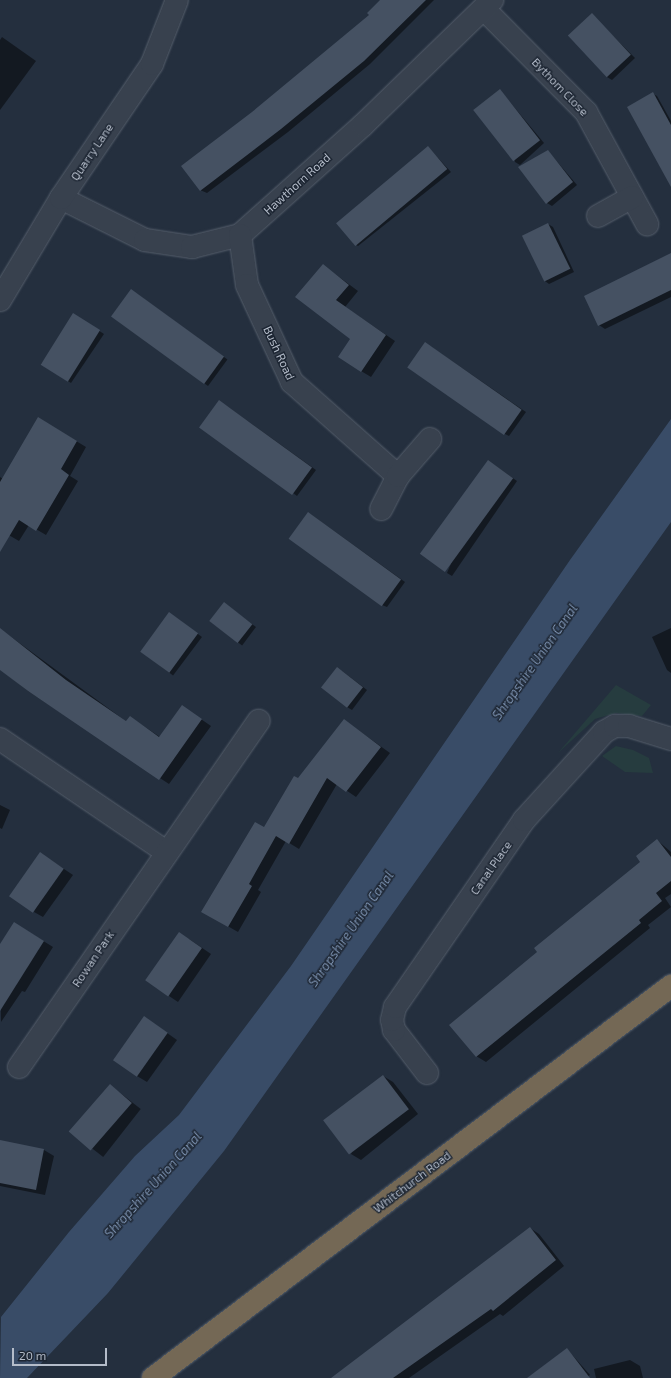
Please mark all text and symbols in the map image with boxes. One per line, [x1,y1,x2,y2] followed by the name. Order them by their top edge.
[529,55,591,119] street label: Bythom Close
[68,121,116,183] street label: Quarry Lane
[261,150,333,218] street label: Hawthorn Road
[260,324,298,382] street label: Bush Road
[489,601,581,723] water label: Shropshire Union Canal
[467,838,515,898] street label: Canal Place
[305,868,397,990] water label: Shropshire Union Canal
[69,928,117,990] street label: Rowan Park
[101,1129,205,1241] water label: Shropshire Union Canal
[370,1148,454,1216] street label: Whitchurch Road
[14,1340,109,1366] scale bar
[19,1348,46,1362] text: 20 m

